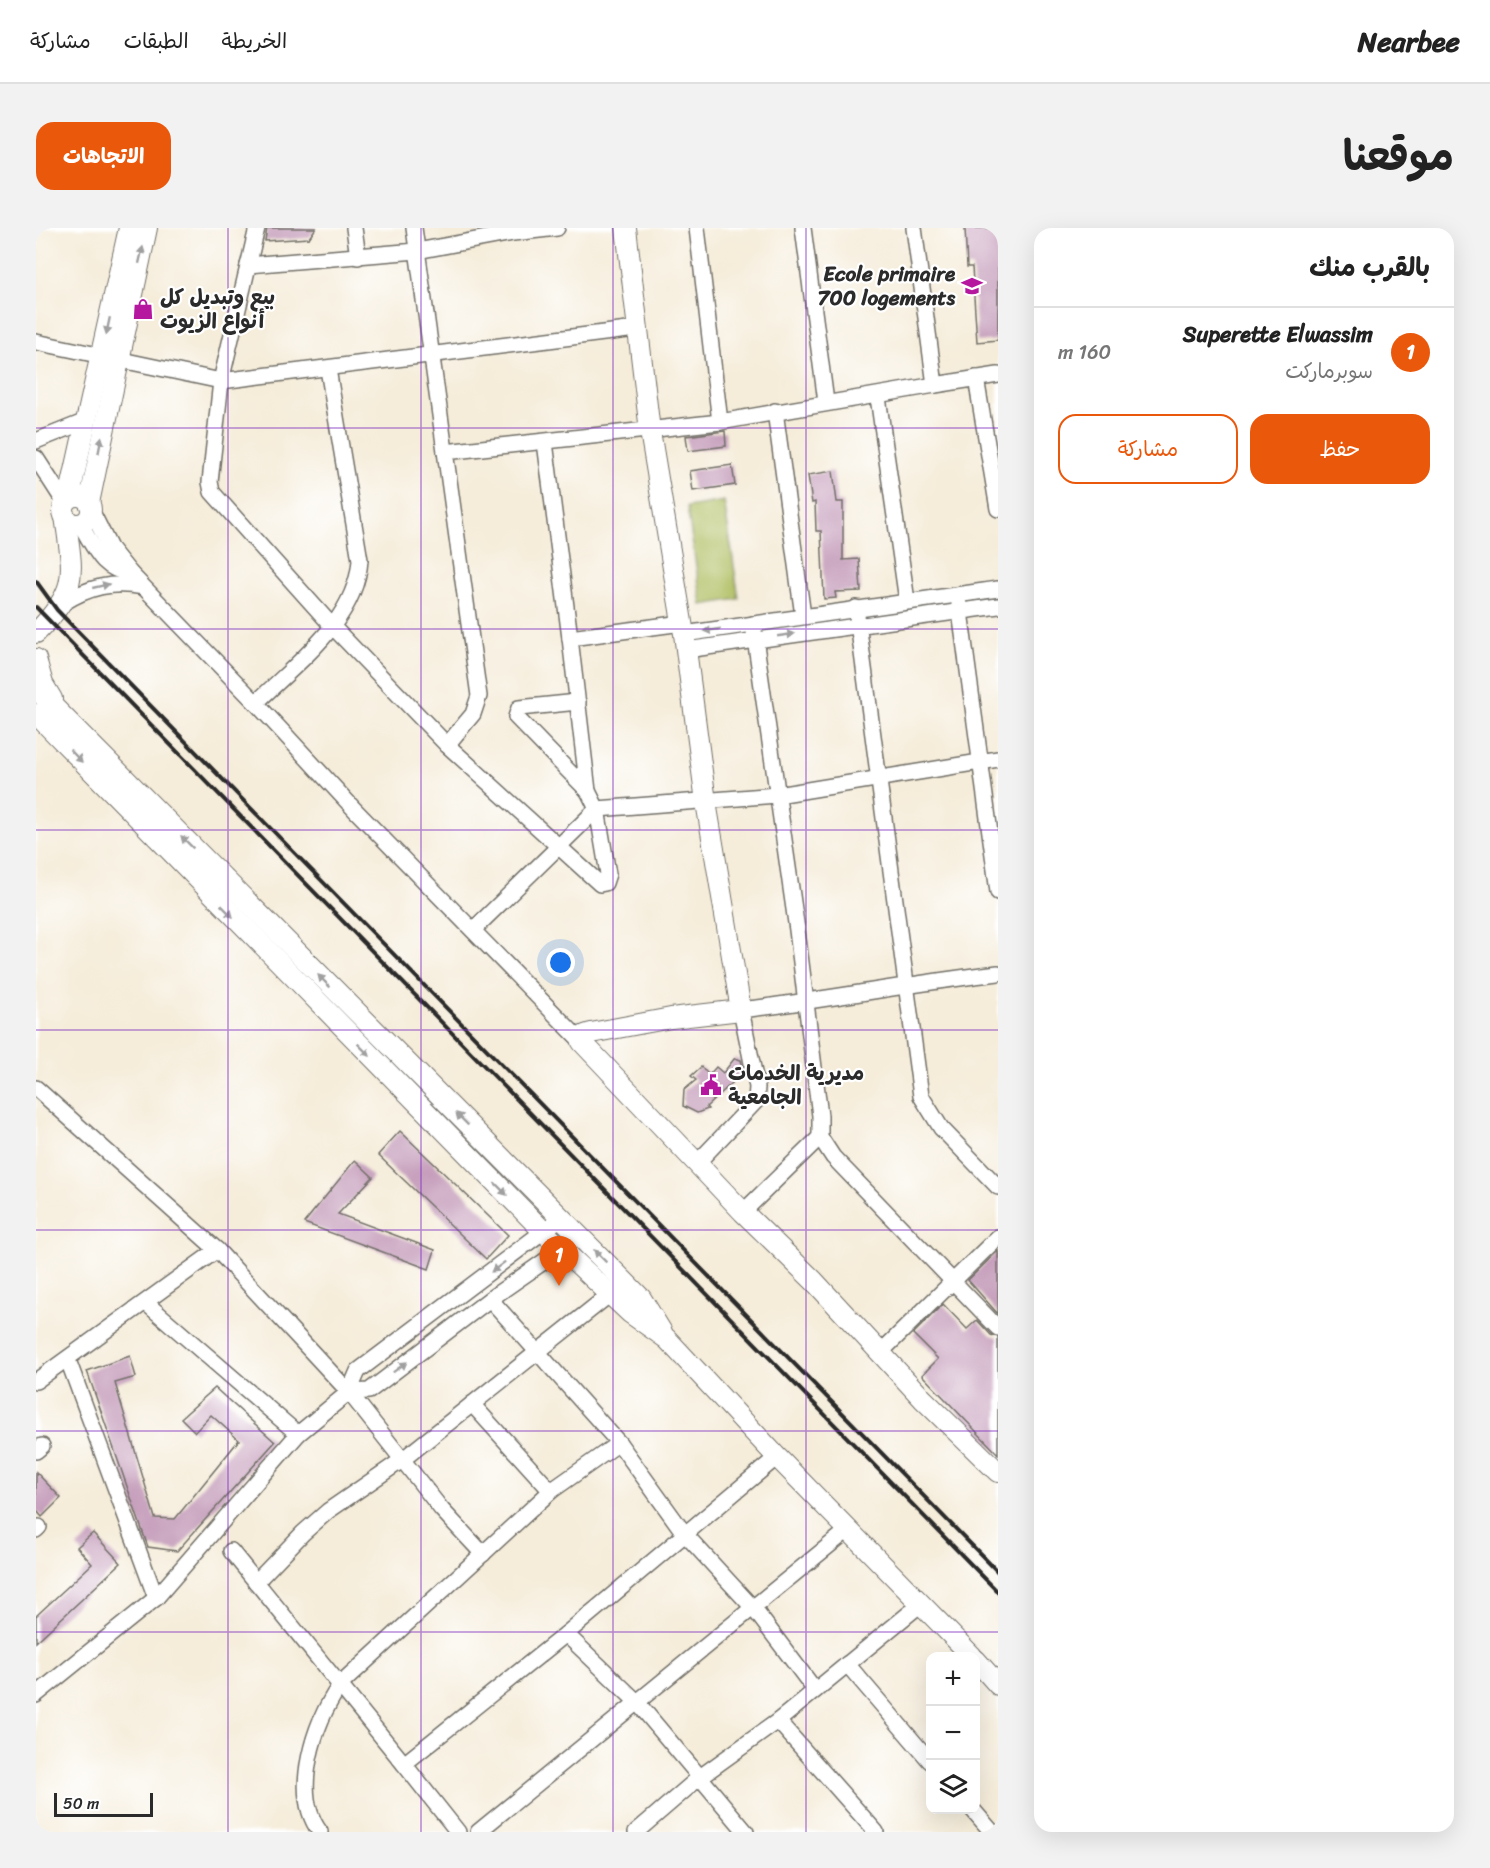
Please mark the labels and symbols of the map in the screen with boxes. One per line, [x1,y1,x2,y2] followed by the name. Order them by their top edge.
[137,245,147,264] one-way arrow
[818,255,956,317] place label: Ecole primaire 700 logements
[960,274,984,298] school or university icon: Ecole primaire 700 logements
[160,278,275,340] place label: بيع وتبديل كل أنواع الزيوت
[131,297,155,321] shop icon: بيع وتبديل كل أنواع الزيوت
[103,317,112,336] one-way arrow
[96,435,105,454] one-way arrow
[92,581,110,591] one-way arrow
[702,626,721,635] one-way arrow
[776,630,795,640] one-way arrow
[69,749,83,763] one-way arrow
[180,836,194,850] one-way arrow
[220,904,235,918] one-way arrow
[546,948,575,977] your location
[318,974,332,988] one-way arrow
[357,1042,371,1056] one-way arrow
[728,1054,864,1116] place label: مديرية الخدمات الجامعية
[699,1073,723,1097] public building icon: مديرية الخدمات الجامعية
[455,1111,469,1126] one-way arrow
[494,1181,508,1195] one-way arrow
[540,1236,578,1286] pin: 1
[594,1250,608,1264] one-way arrow
[491,1261,507,1273] one-way arrow
[391,1361,407,1373] one-way arrow
[54,1790,153,1818] scale bar

